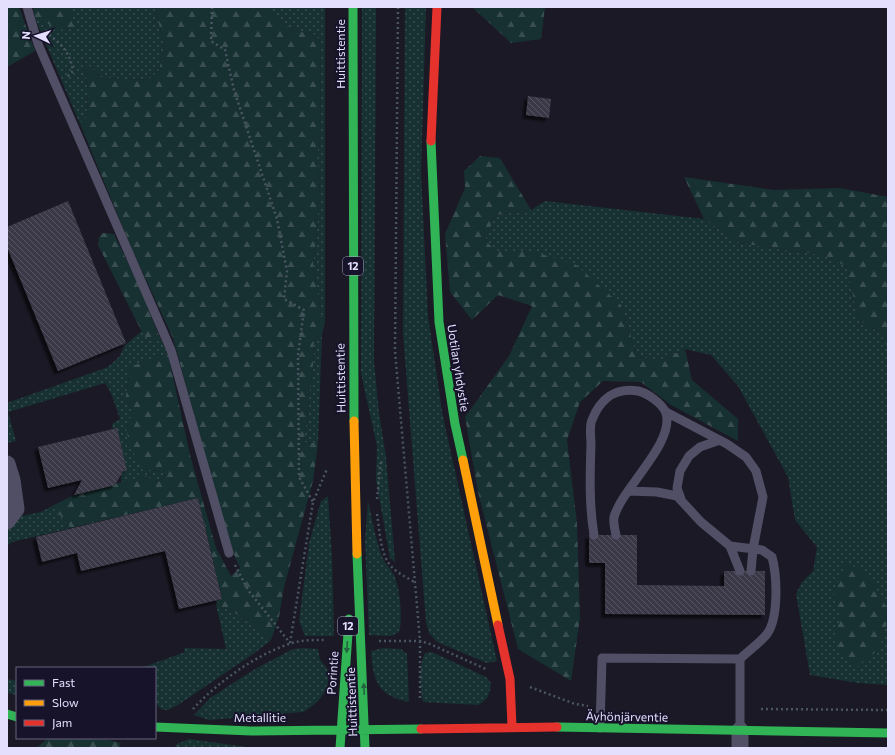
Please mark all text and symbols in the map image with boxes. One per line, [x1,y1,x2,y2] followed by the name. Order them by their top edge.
[16,16,56,56] north arrow
[333,19,347,89] street label: Huittistentie
[19,31,32,40] text: N
[343,257,363,275] road number: 12
[445,323,473,413] street label: Uotilan yhdystie
[332,343,348,413] street label: Huittistentie
[338,617,358,635] road number: 12
[343,641,350,653] one-way arrow
[323,651,341,695] street label: Porintie
[16,667,156,739] legend
[343,667,359,737] street label: Huittistentie
[52,675,75,689] text: Fast
[360,683,367,695] one-way arrow
[52,695,79,709] text: Slow
[586,708,668,724] street label: Äyhönjärventie
[234,710,286,724] street label: Metallitie
[52,715,72,730] text: Jam

